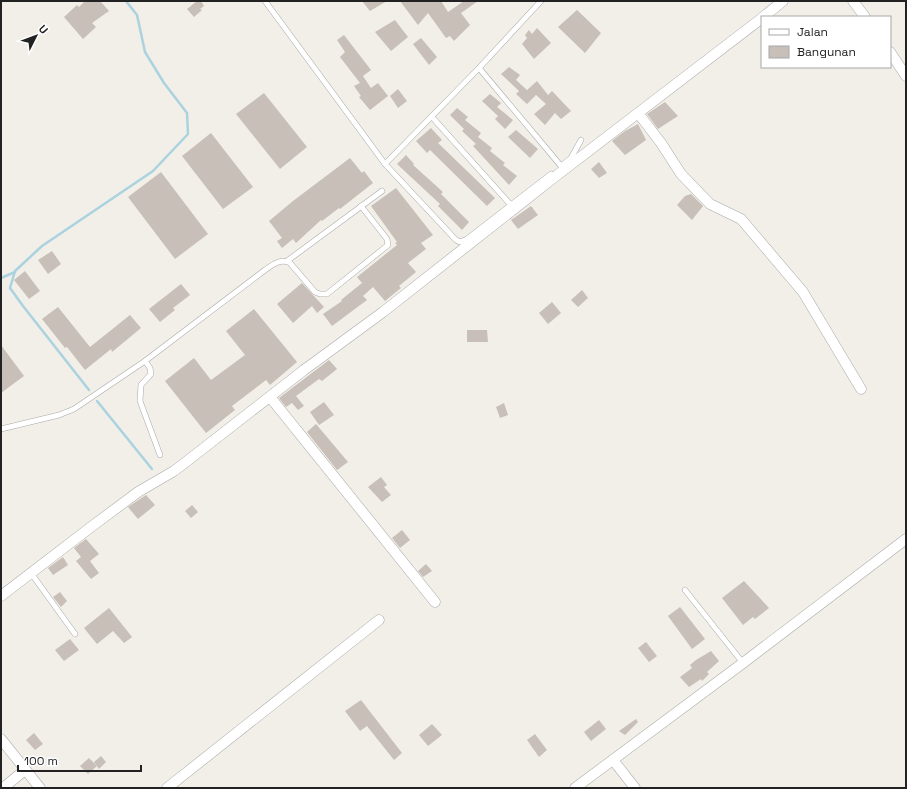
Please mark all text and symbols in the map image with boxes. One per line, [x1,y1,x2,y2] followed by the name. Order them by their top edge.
[16,16,56,56] north arrow
[761,16,891,68] legend
[36,22,51,37] text: U
[797,24,828,40] text: Jalan
[797,44,856,60] text: Bangunan
[18,747,141,773] scale bar
[24,753,58,769] text: 100 m

